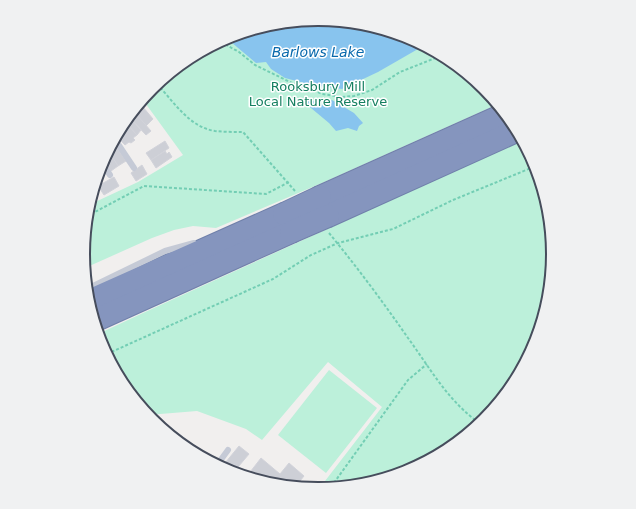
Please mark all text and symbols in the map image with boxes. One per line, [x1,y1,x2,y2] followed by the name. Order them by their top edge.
[272,44,364,60] water label: Barlows Lake
[249,79,387,109] park label: Rooksbury Mill Local Nature Reserve

